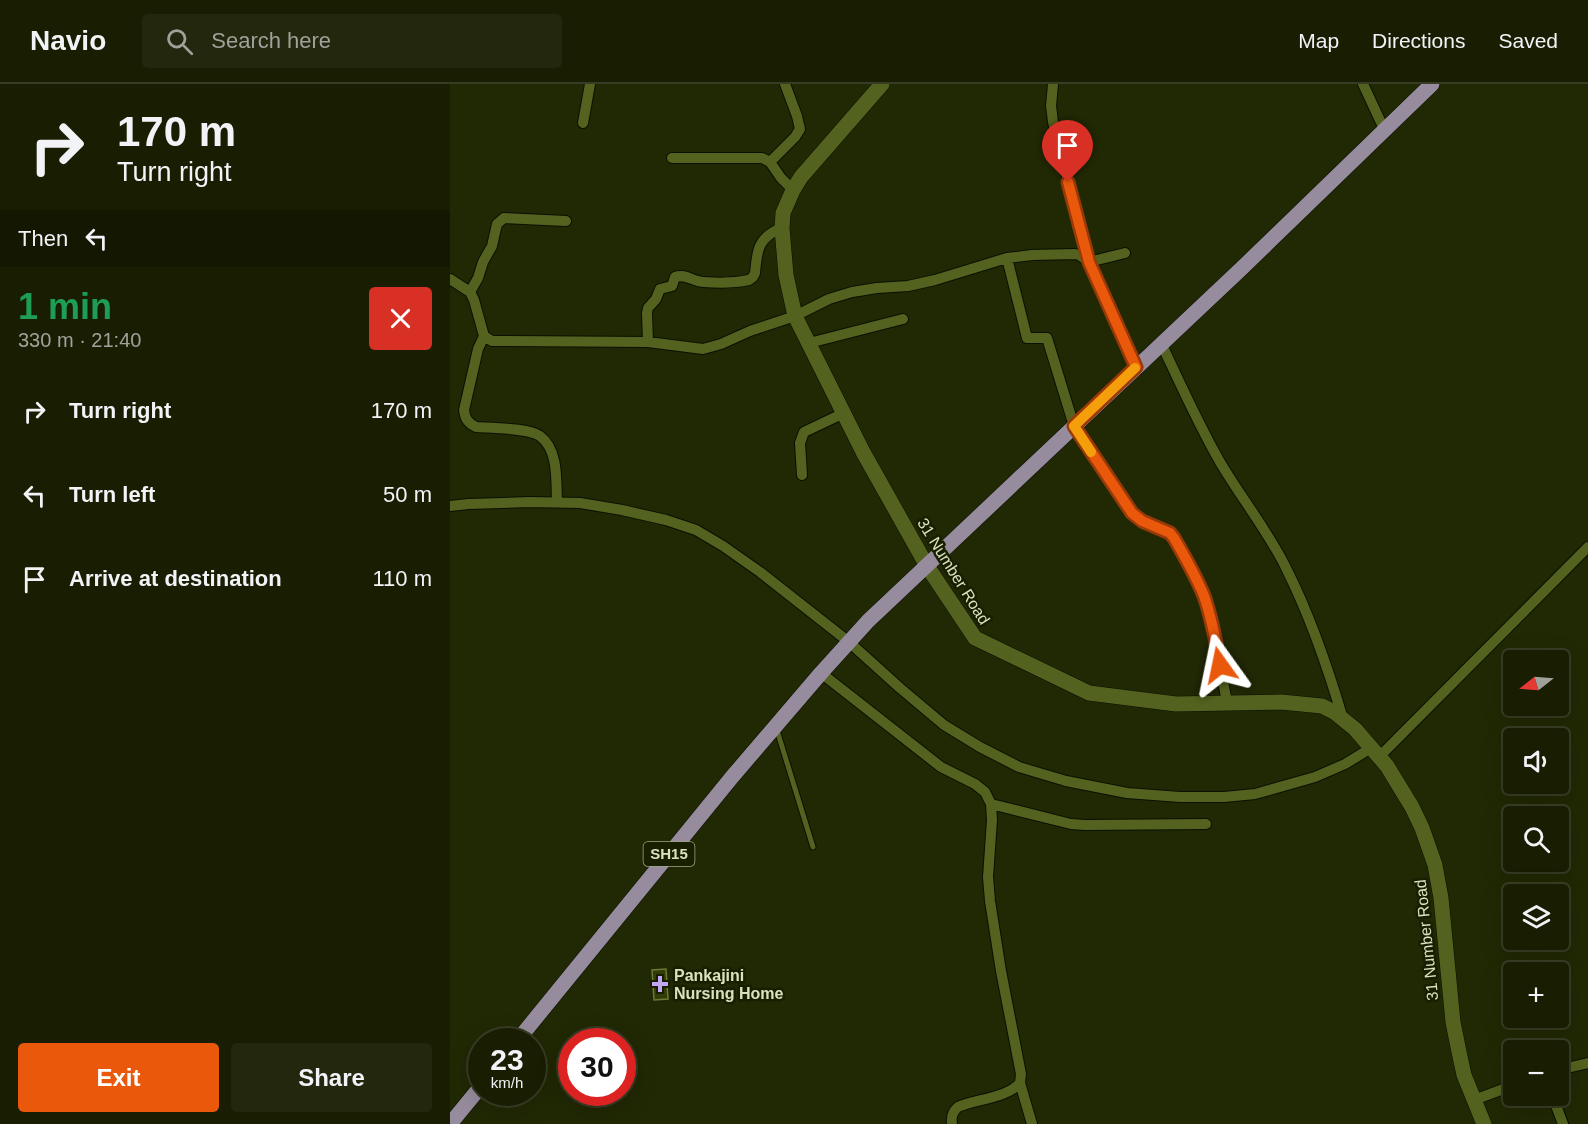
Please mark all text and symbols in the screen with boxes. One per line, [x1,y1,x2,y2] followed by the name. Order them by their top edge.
[142,14,562,68] search box
[30,25,106,56] text: Navio
[163,25,196,58] icon: search
[211,28,331,53] text: Search here
[1298,29,1339,52] text: Map
[1372,29,1465,52] text: Directions
[1498,29,1558,52] text: Saved
[18,108,96,186] icon: right
[117,108,236,155] text: 170 m
[1042,120,1093,182] pin
[1051,129,1084,162] icon: arrive
[117,157,232,187] text: Turn right
[80,222,113,255] icon: left
[18,226,68,251] text: Then
[18,286,112,327] text: 1 min
[369,287,432,350] button: close
[18,329,141,351] text: 330 m · 21:40
[18,395,51,428] icon: right
[69,398,171,423] text: Turn right
[371,398,432,423] text: 170 m
[18,479,51,512] icon: left
[69,482,155,507] text: Turn left
[383,482,432,507] text: 50 m
[914,515,993,627] street label: 31 Number Road
[18,563,51,596] icon: arrive
[69,566,282,591] text: Arrive at destination
[372,566,432,591] text: 110 m
[1188,633,1252,697] position arrow
[1503,650,1569,716] north arrow
[1503,650,1569,1106] map controls
[1503,728,1569,794] button: sound
[1503,806,1569,872] button: search
[644,842,694,866] road number: SH15
[1412,878,1441,1001] street label: 31 Number Road
[1503,884,1569,950] button: layers
[1503,962,1569,1028] button: +
[674,967,783,1002] place label: Pankajini Nursing Home
[651,975,669,993] marker: Pankajini Nursing Home
[558,1028,636,1106] speed limit sign: 30
[1503,1040,1569,1106] button: −
[18,1043,219,1112] button: Exit
[231,1043,432,1112] button: Share
[490,1043,524,1076] text: 23
[491,1074,523,1091] text: km/h

